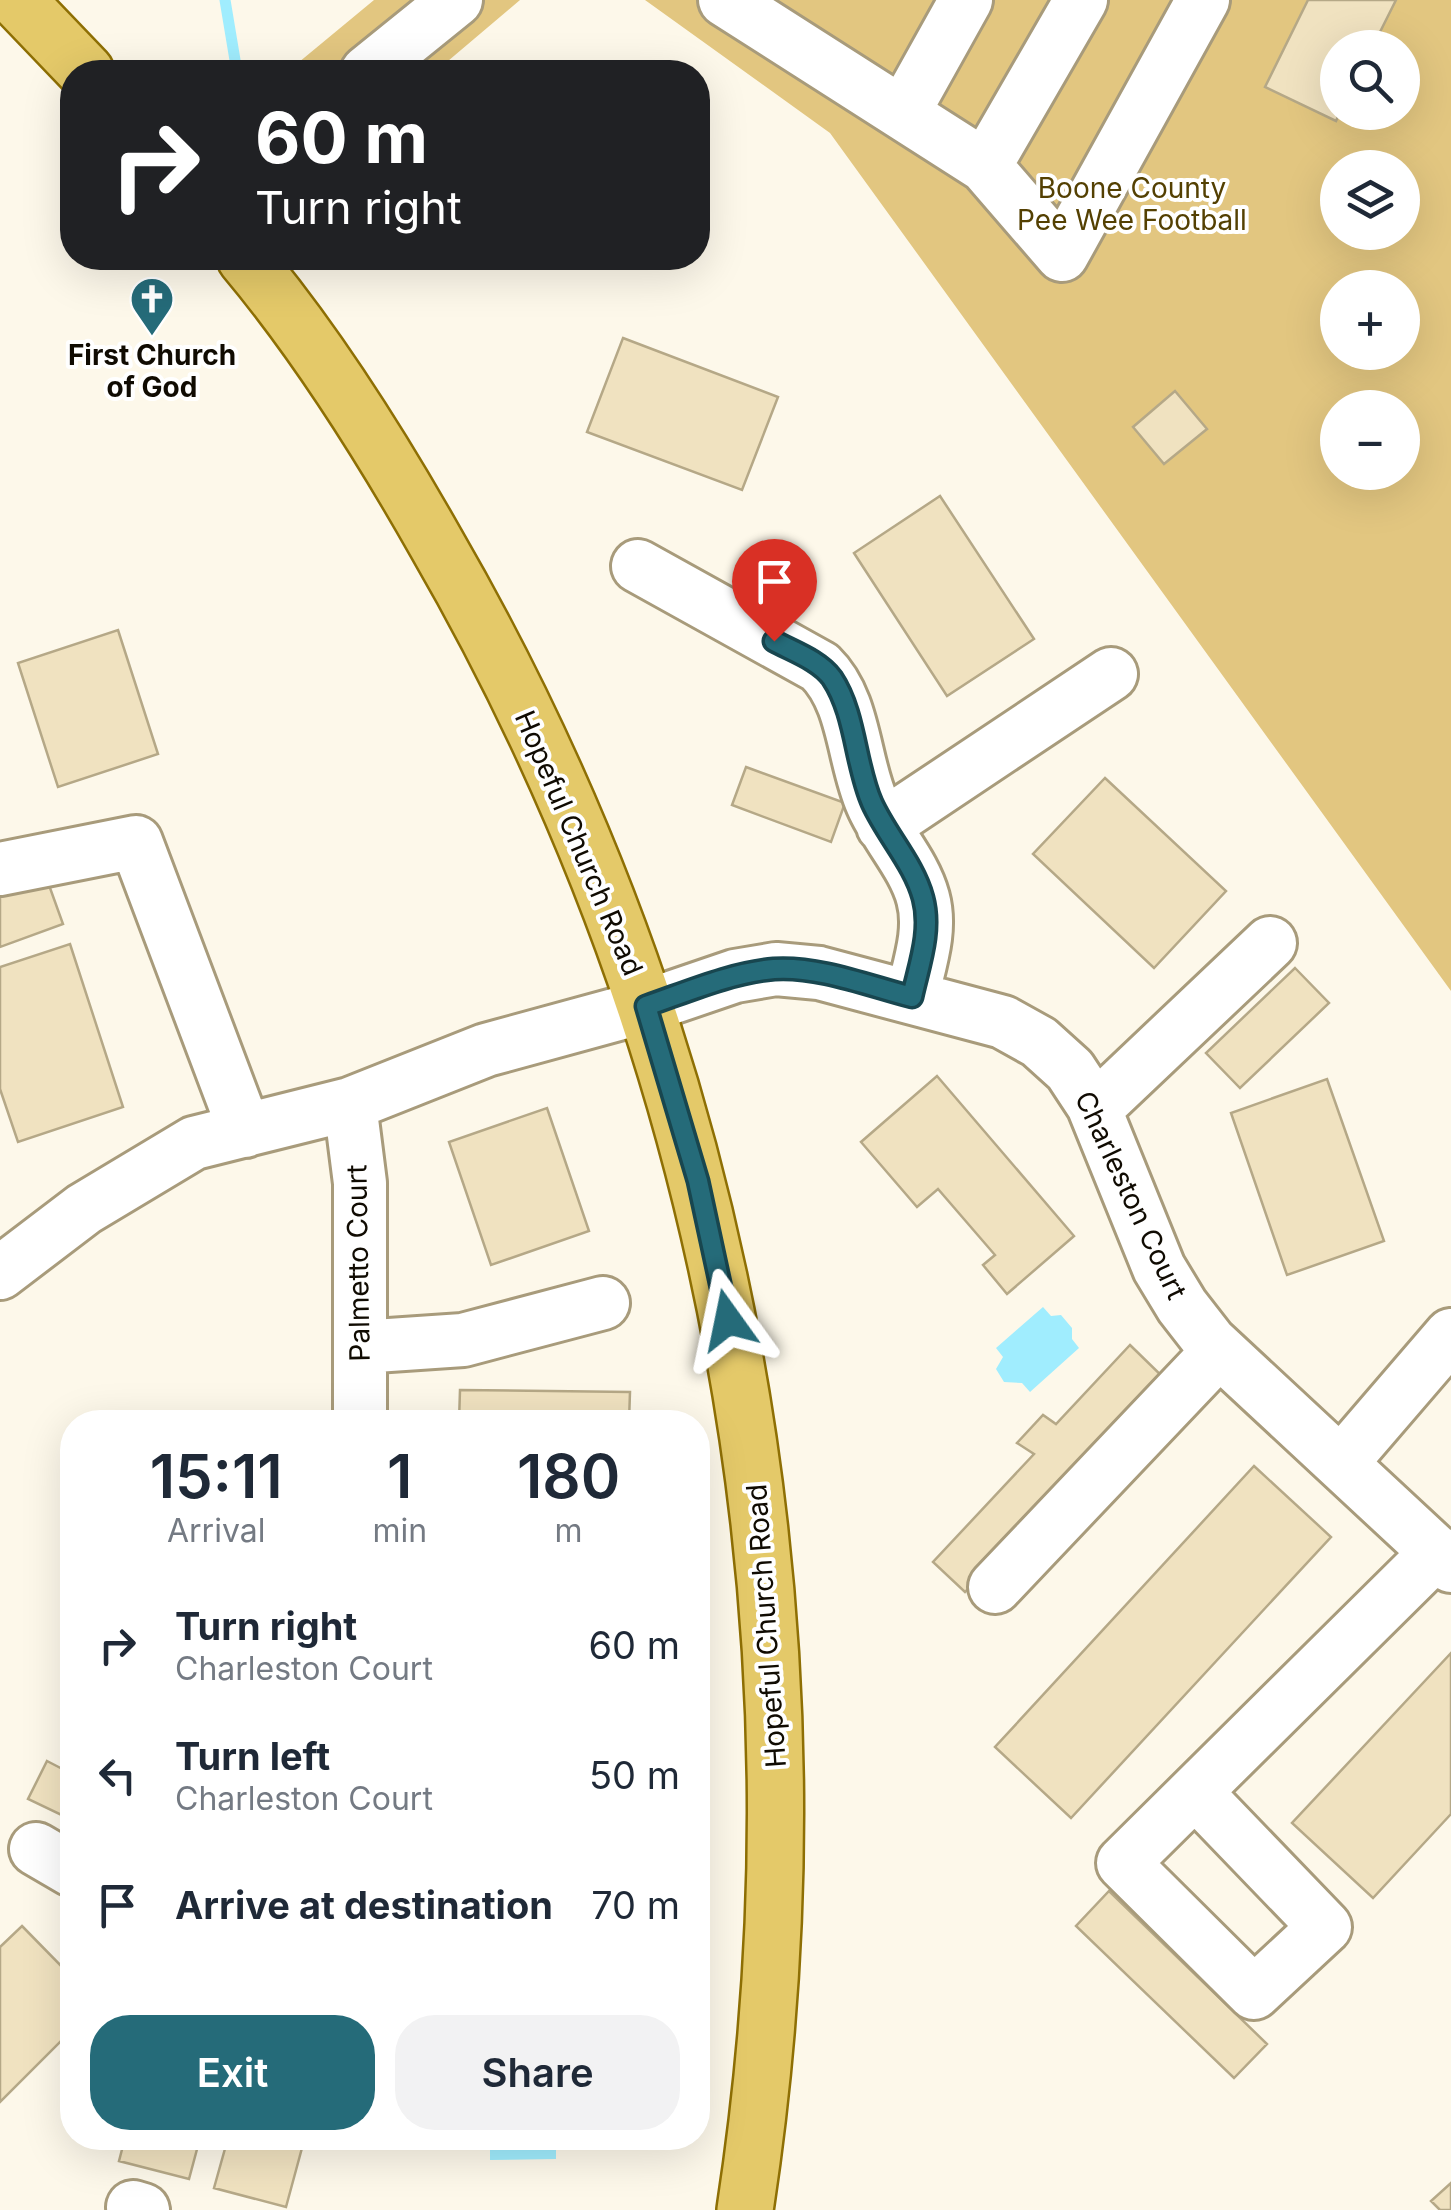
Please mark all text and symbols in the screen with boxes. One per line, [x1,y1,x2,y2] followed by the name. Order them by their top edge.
[1320,30,1420,490] map controls
[1320,30,1420,130] button: search
[255,95,428,180] text: 60 m
[90,100,220,230] icon: right
[1320,150,1420,250] button: layers
[1017,171,1247,237] park label: Boone County Pee Wee Football
[255,180,462,235] text: Turn right
[1320,270,1420,370] button: +
[129,276,175,337] church icon: First Church of God
[68,338,236,404] place label: First Church of God
[1320,390,1420,490] button: −
[732,539,817,642] pin
[747,554,802,609] icon: arrive
[508,706,650,980] street label: Hopeful Church Road
[1068,1086,1194,1304] street label: Charleston Court
[339,1164,377,1362] street label: Palmetto Court
[676,1268,780,1372] position arrow
[150,1440,283,1512] text: 15:11
[387,1440,412,1512] text: 1
[517,1440,620,1512] text: 180
[739,1483,793,1769] street label: Hopeful Church Road
[167,1511,265,1550] text: Arrival
[372,1511,427,1550] text: min
[555,1511,583,1550] text: m
[175,1603,357,1649] text: Turn right
[90,1618,145,1673] icon: right
[588,1622,680,1668] text: 60 m
[175,1649,433,1688] text: Charleston Court
[175,1733,330,1779] text: Turn left
[90,1748,145,1803] icon: left
[589,1752,680,1798] text: 50 m
[175,1779,433,1818] text: Charleston Court
[90,1878,145,1933] icon: arrive
[175,1882,553,1928] text: Arrive at destination
[591,1882,680,1928] text: 70 m
[90,2015,375,2130] button: Exit
[395,2015,680,2130] button: Share

